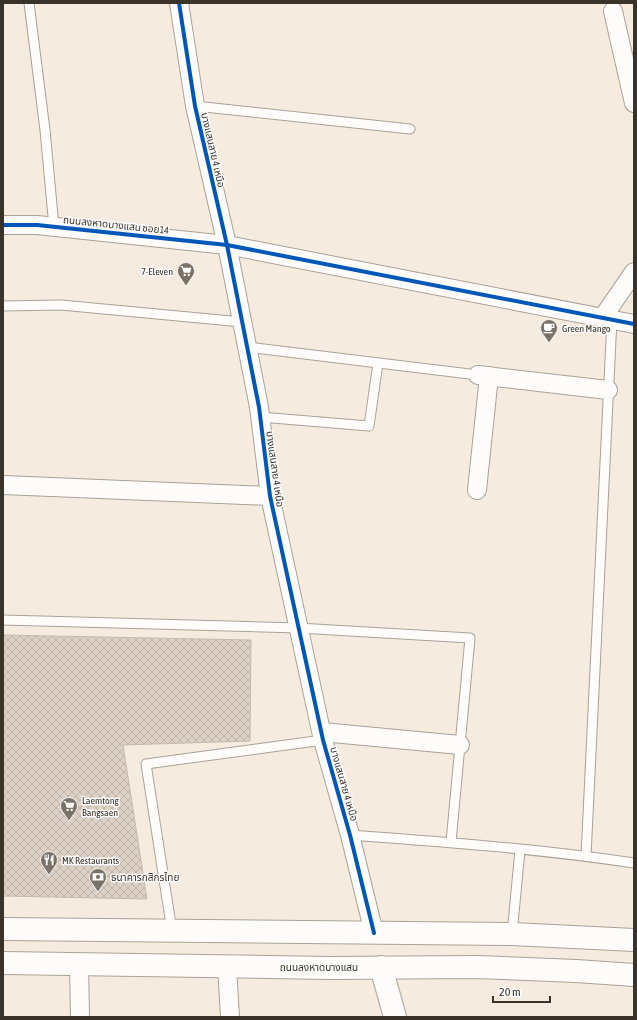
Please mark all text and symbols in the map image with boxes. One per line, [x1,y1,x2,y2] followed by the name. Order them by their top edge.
[199,111,227,189] street label: บางแสนสาย 4 เหนือ
[63,214,170,236] street label: ถนนลงหาดบางแสน ซอย14
[176,261,196,286] supermarket icon: 7-Eleven
[141,266,173,277] place label: 7-Eleven
[539,318,559,343] cafe icon: Green Mango
[562,323,611,334] place label: Green Mango
[264,430,286,508] street label: บางแสนสาย 4 เหนือ
[328,746,360,823] street label: บางแสนสาย 4 เหนือ
[82,795,120,818] place label: Laemtong Bangsaen
[59,796,79,821] supermarket icon: Laemtong Bangsaen
[39,850,59,875] restaurant icon: MK Restaurants
[62,855,120,866] place label: MK Restaurants
[88,867,108,892] bank icon: ธนาคารกสิกรไทย
[111,872,179,883] place label: ธนาคารกสิกรไทย
[280,962,358,973] street label: ถนนลงหาดบางแสน
[493,978,550,1004] scale bar
[499,985,521,999] text: 20 m

